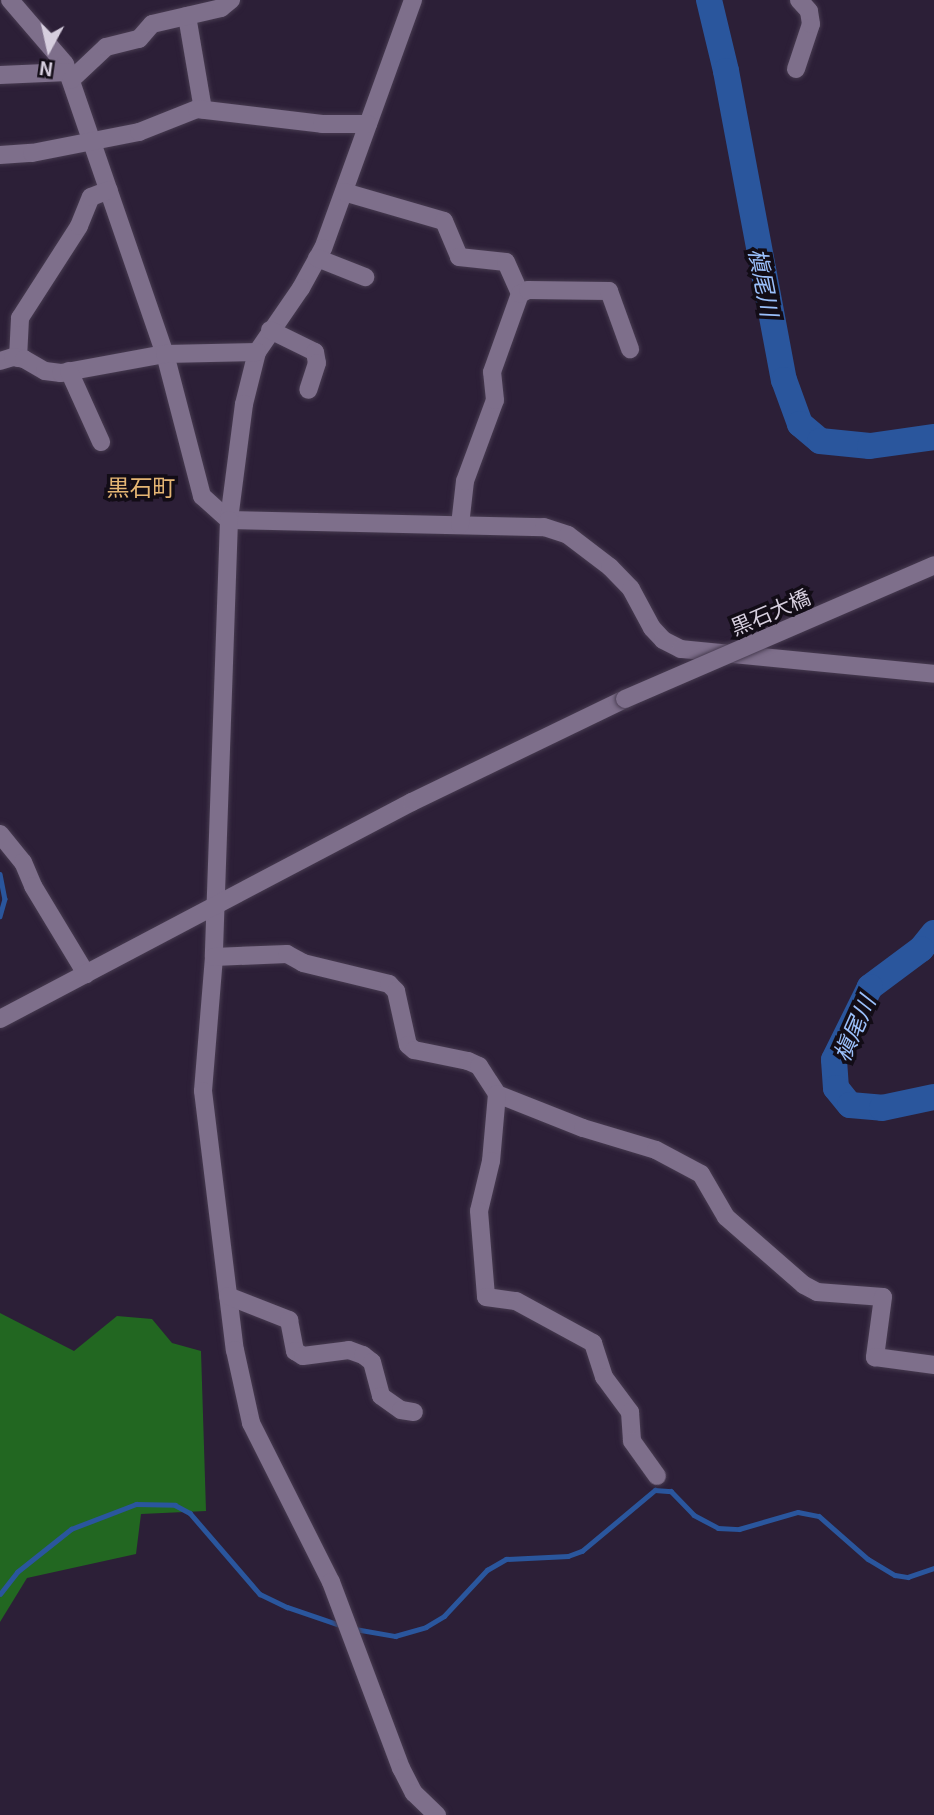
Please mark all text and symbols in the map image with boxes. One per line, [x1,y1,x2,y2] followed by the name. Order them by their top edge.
[14,14,84,84] north arrow
[37,56,55,85] text: N
[745,246,785,318] water label: 槇尾川
[107,472,175,500] district label: 黒石町
[726,583,814,639] street label: 黒石大橋
[826,991,880,1065] water label: 槇尾川

